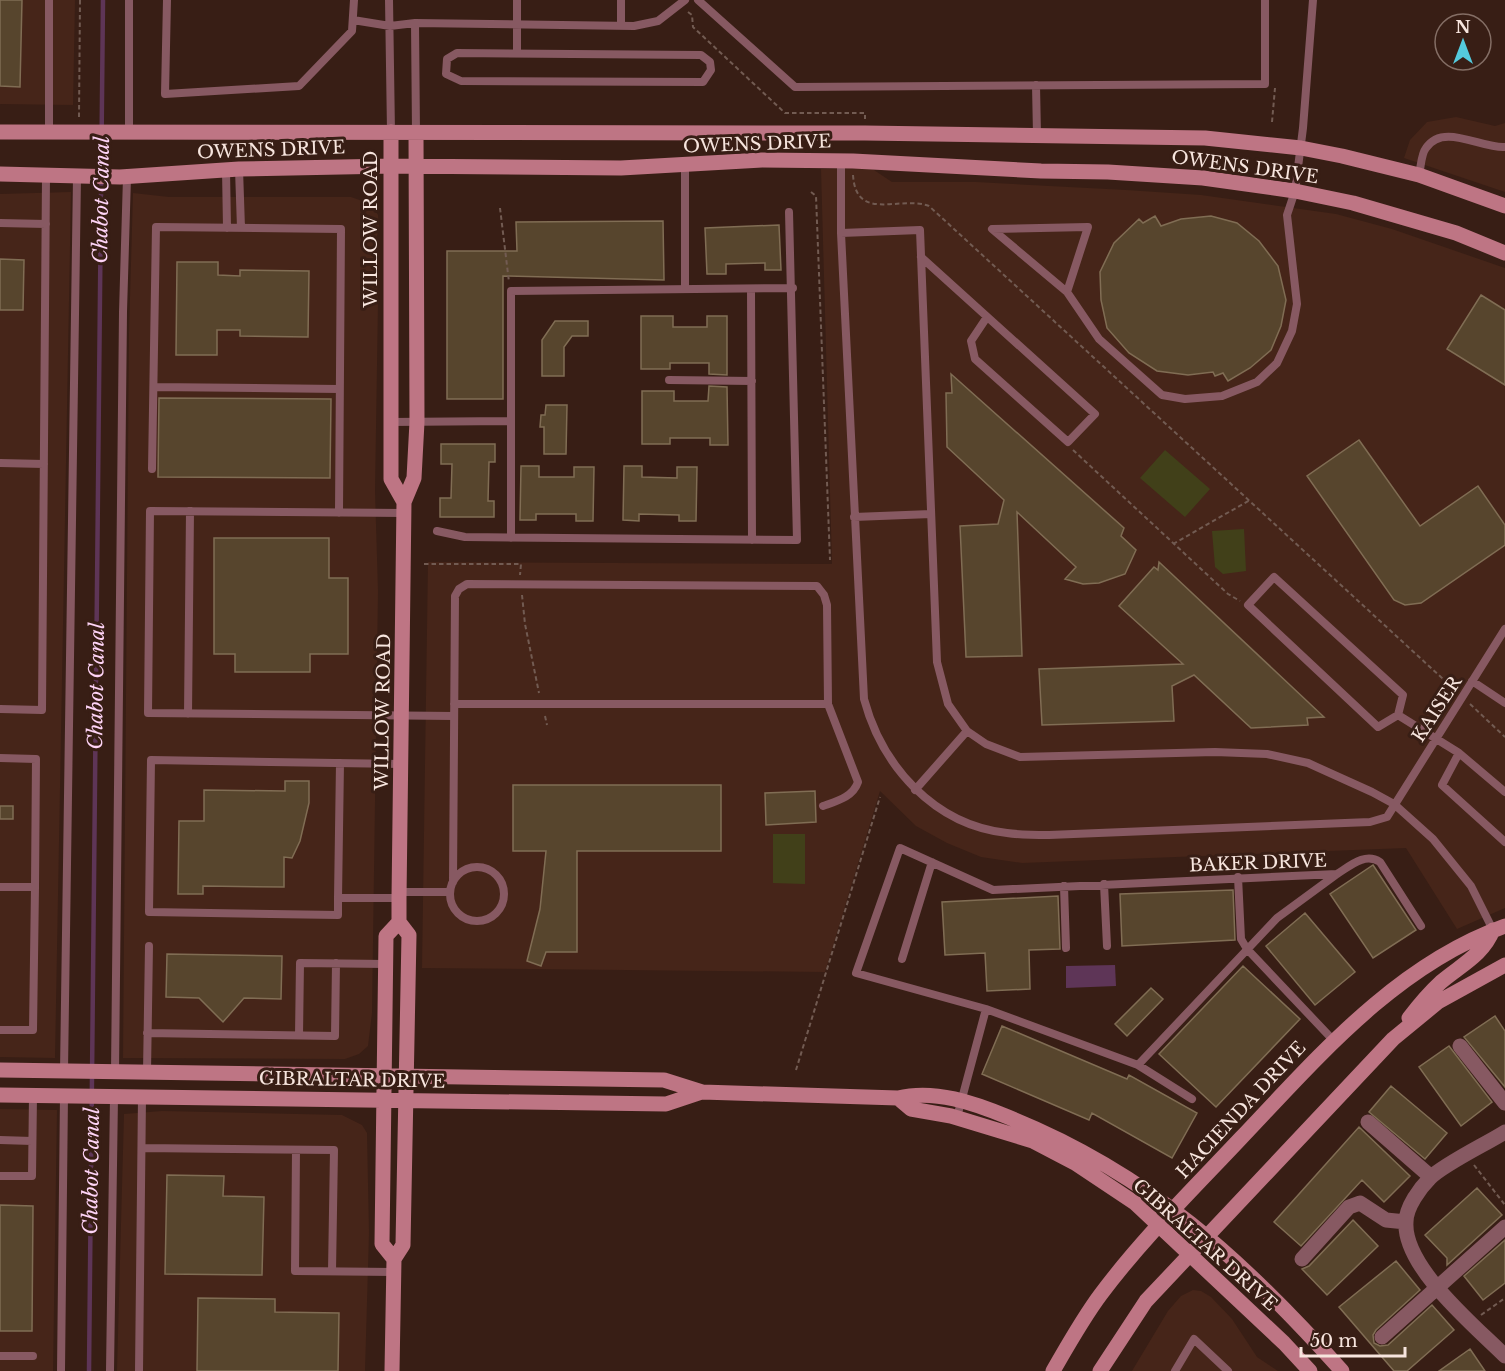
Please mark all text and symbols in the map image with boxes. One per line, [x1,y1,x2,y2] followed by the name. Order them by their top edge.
[1433,12,1493,72] north arrow
[1455,17,1471,37] text: N
[683,130,831,158] street label: OWENS DRIVE
[88,136,114,264] water label: Chabot Canal
[197,136,345,164] street label: OWENS DRIVE
[1170,146,1320,188] street label: OWENS DRIVE
[360,151,382,308] street label: WILLOW ROAD
[83,622,109,750] water label: Chabot Canal
[371,633,395,792] street label: WILLOW ROAD
[1408,671,1467,746] street label: KAISER
[1189,850,1327,876] street label: BAKER DRIVE
[1172,1037,1310,1183] street label: HACIENDA DRIVE
[259,1067,445,1093] street label: GIBRALTAR DRIVE
[78,1107,104,1235] water label: Chabot Canal
[1128,1174,1282,1316] street label: GIBRALTAR DRIVE
[1301,1320,1404,1358] scale bar
[1310,1330,1358,1352] text: 50 m

